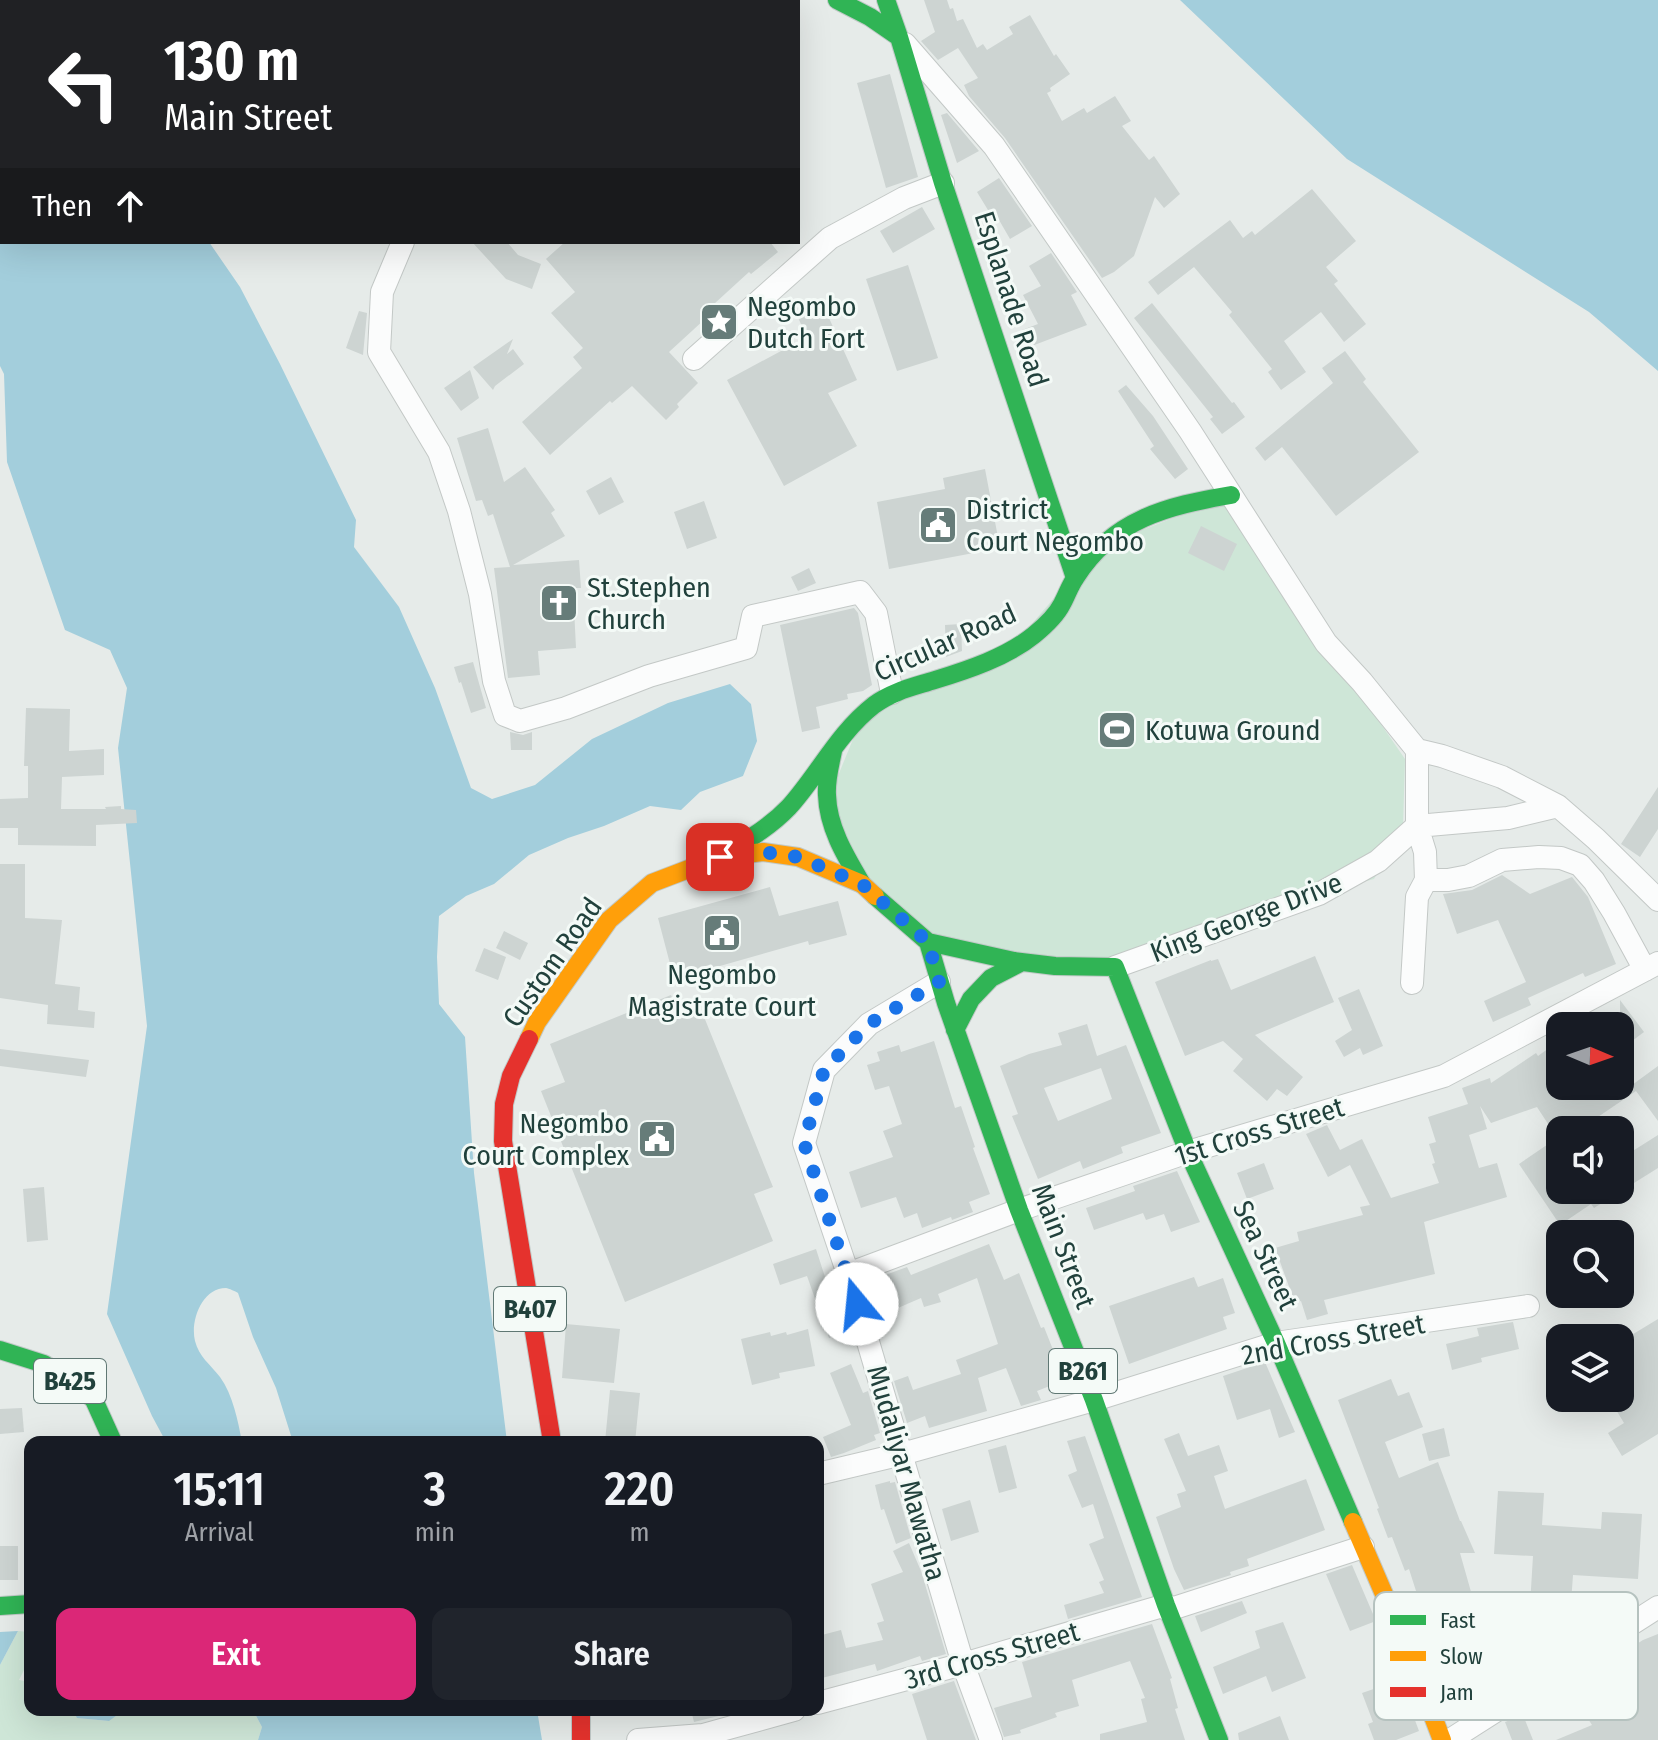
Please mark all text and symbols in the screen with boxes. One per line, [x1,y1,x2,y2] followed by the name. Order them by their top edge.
[164,28,299,95] text: 130 m
[32,32,136,136] icon: left
[164,96,332,140] text: Main Street
[108,184,152,228] icon: ahead
[32,188,92,224] text: Then
[968,207,1055,391] street label: Esplanade Road
[747,290,866,355] place label: Negombo Dutch Fort
[698,301,740,343] place icon: Negombo Dutch Fort
[966,493,1144,558] place label: District Court Negombo
[917,504,959,546] public building icon: District Court Negombo
[587,571,711,636] place label: St.Stephen Church
[538,582,580,624] church icon: St.Stephen Church
[869,596,1021,688] street label: Circular Road
[1096,709,1138,751] sports icon: Kotuwa Ground
[1145,714,1320,747] place label: Kotuwa Ground
[686,823,754,891] pin
[698,835,742,879] icon: arrive
[1146,866,1347,969] street label: King George Drive
[496,891,609,1033] street label: Custom Road
[701,912,743,954] public building icon: Negombo Magistrate Court
[628,958,817,1023] place label: Negombo Magistrate Court
[1546,1012,1634,1100] north arrow
[1546,1012,1634,1412] map controls
[1171,1090,1349,1173] street label: 1st Cross Street
[463,1107,630,1172] place label: Negombo Court Complex
[1546,1116,1634,1204] button: sound
[636,1118,678,1160] public building icon: Negombo Court Complex
[1025,1179,1103,1314] street label: Main Street
[1226,1195,1305,1316] street label: Sea Street
[1546,1220,1634,1308] button: search
[815,1262,899,1346] position arrow
[494,1287,566,1331] road number: B407
[1239,1307,1428,1372] street label: 2nd Cross Street
[1546,1324,1634,1412] button: layers
[1049,1349,1117,1393] road number: B261
[34,1359,106,1403] road number: B425
[860,1362,953,1585] street label: Mudaliyar Mawatha
[174,1460,265,1518] text: 15:11
[424,1460,446,1518] text: 3
[604,1460,674,1518] text: 220
[185,1517,254,1548] text: Arrival
[415,1517,455,1548] text: min
[629,1517,649,1548] text: m
[1374,1592,1638,1720] legend
[1440,1607,1476,1634] text: Fast
[56,1608,416,1700] button: Exit
[432,1608,792,1700] button: Share
[901,1615,1084,1696] street label: 3rd Cross Street
[1440,1643,1483,1670] text: Slow
[1440,1679,1474,1706] text: Jam

